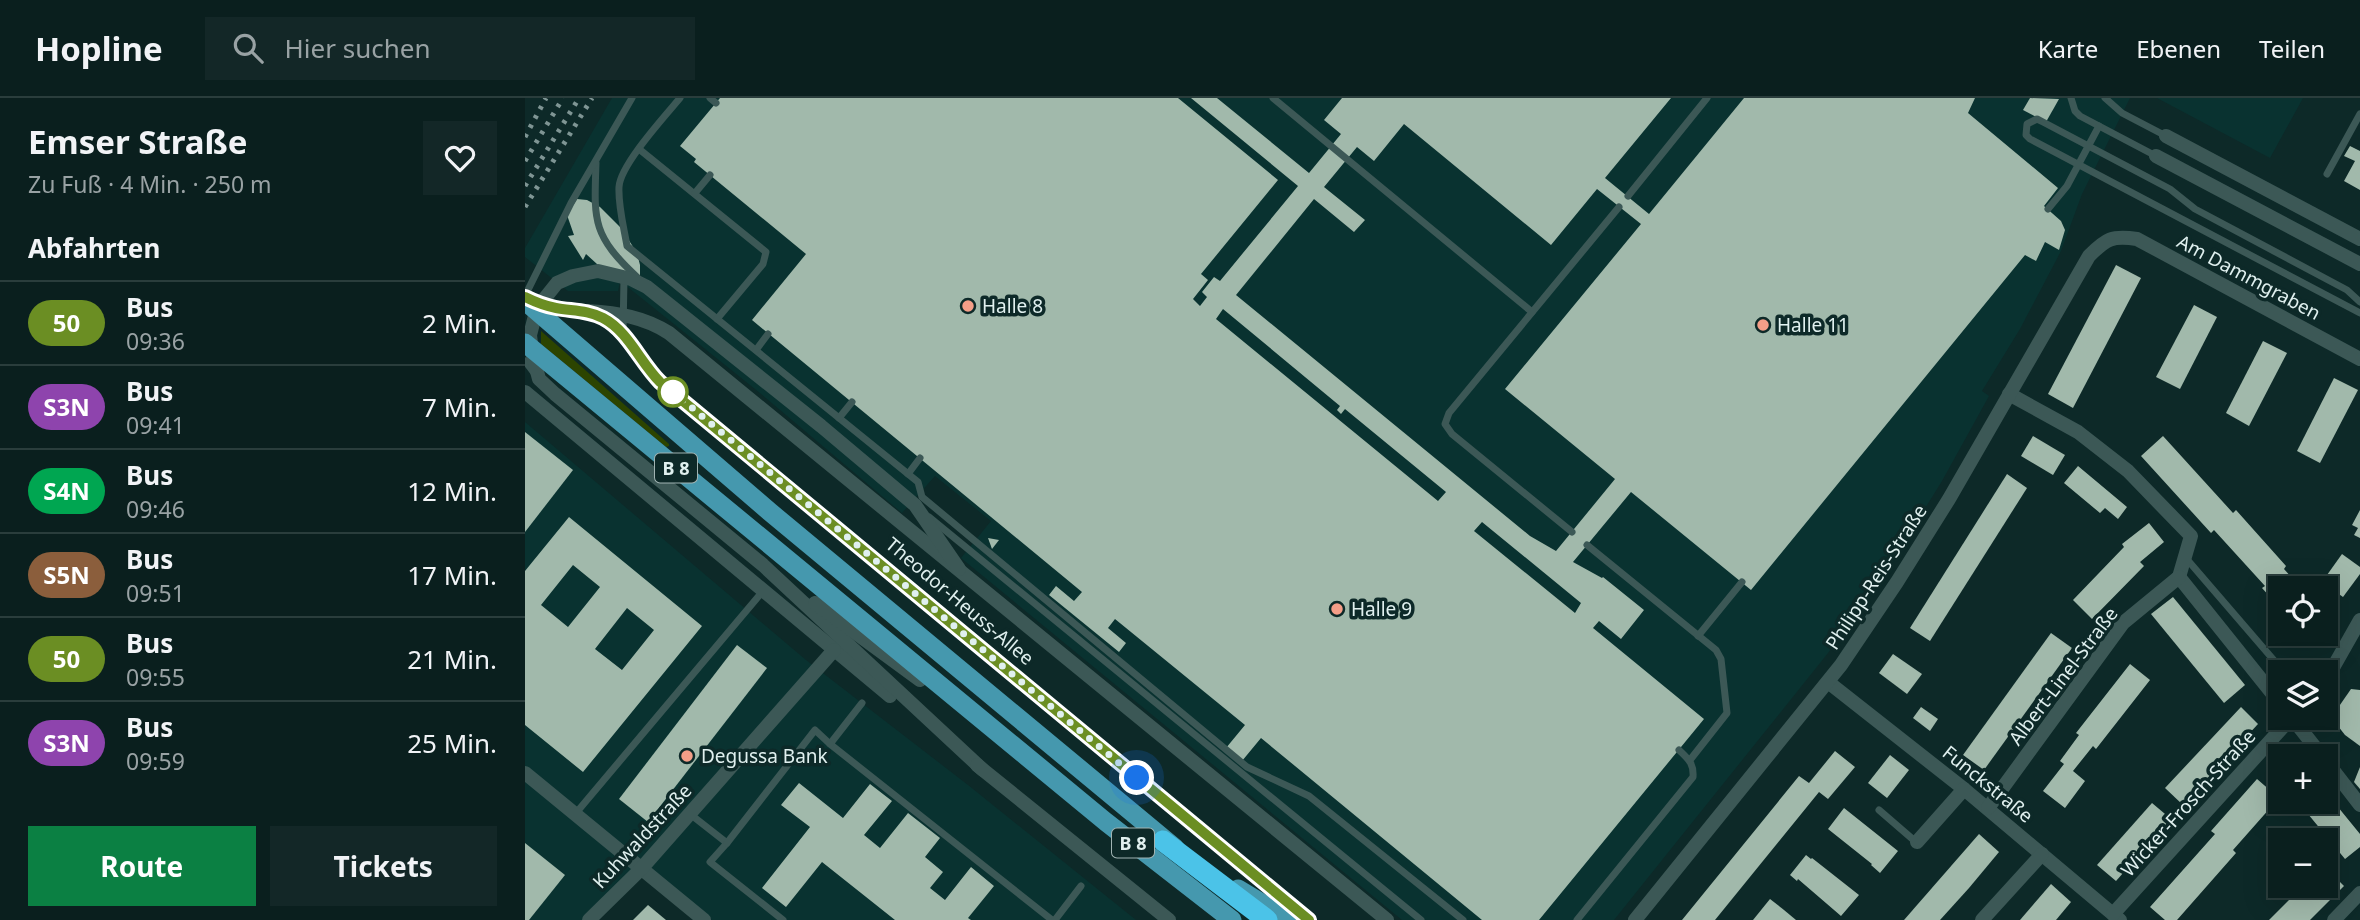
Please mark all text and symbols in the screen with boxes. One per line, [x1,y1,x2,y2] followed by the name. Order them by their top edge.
[205,17,695,80] search box
[35,26,163,71] text: Hopline
[229,29,267,67] icon: search
[285,30,431,66] text: Hier suchen
[2038,32,2098,65] text: Karte
[2136,32,2221,65] text: Ebenen
[2259,32,2325,65] text: Teilen
[28,119,248,164] text: Emser Straße
[423,121,497,195] button: heart
[28,168,272,200] text: Zu Fuß · 4 Min. · 250 m
[2173,228,2325,326] street label: Am Dammgraben
[28,230,160,266] text: Abfahrten
[126,289,173,325] text: Bus
[982,293,1043,319] place label: Halle 8
[960,298,976,314] marker: Halle 8
[422,305,497,341] text: 2 Min.
[53,306,80,339] text: 50
[1777,312,1849,338] place label: Halle 11
[1755,317,1771,333] marker: Halle 11
[126,325,185,357] text: 09:36
[126,373,173,409] text: Bus
[658,377,688,407] unlabelled marker
[422,389,497,425] text: 7 Min.
[43,390,90,423] text: S3N
[126,409,185,441] text: 09:41
[655,454,697,482] road number: B 8
[126,457,173,493] text: Bus
[407,473,497,509] text: 12 Min.
[43,474,90,507] text: S4N
[126,493,185,525] text: 09:46
[1819,499,1933,655] street label: Philipp-Reis-Straße
[880,531,1040,671] street label: Theodor-Heuss-Allee
[126,541,173,577] text: Bus
[407,557,497,593] text: 17 Min.
[43,558,90,591] text: S5N
[2268,576,2338,898] map controls
[2268,576,2338,646] button: locate
[126,577,185,609] text: 09:51
[1351,596,1412,622] place label: Halle 9
[1329,601,1345,617] marker: Halle 9
[2002,602,2124,750] street label: Albert-Linel-Straße
[126,625,173,661] text: Bus
[407,641,497,677] text: 21 Min.
[53,642,80,675] text: 50
[2268,660,2338,730] button: layers
[126,661,185,693] text: 09:55
[126,709,173,745] text: Bus
[2115,724,2261,882] street label: Wicker-Frosch-Straße
[407,725,497,761] text: 25 Min.
[43,726,90,759] text: S3N
[1937,739,2039,829] street label: Funckstraße
[701,743,828,769] place label: Degussa Bank
[2268,744,2338,814] button: +
[126,745,185,777] text: 09:59
[679,748,695,764] marker: Degussa Bank
[1119,760,1154,795] your location
[587,778,697,894] street label: Kuhwaldstraße
[28,826,256,906] button: Route
[270,826,497,906] button: Tickets
[1112,828,1154,858] road number: B 8
[2268,828,2338,898] button: −

